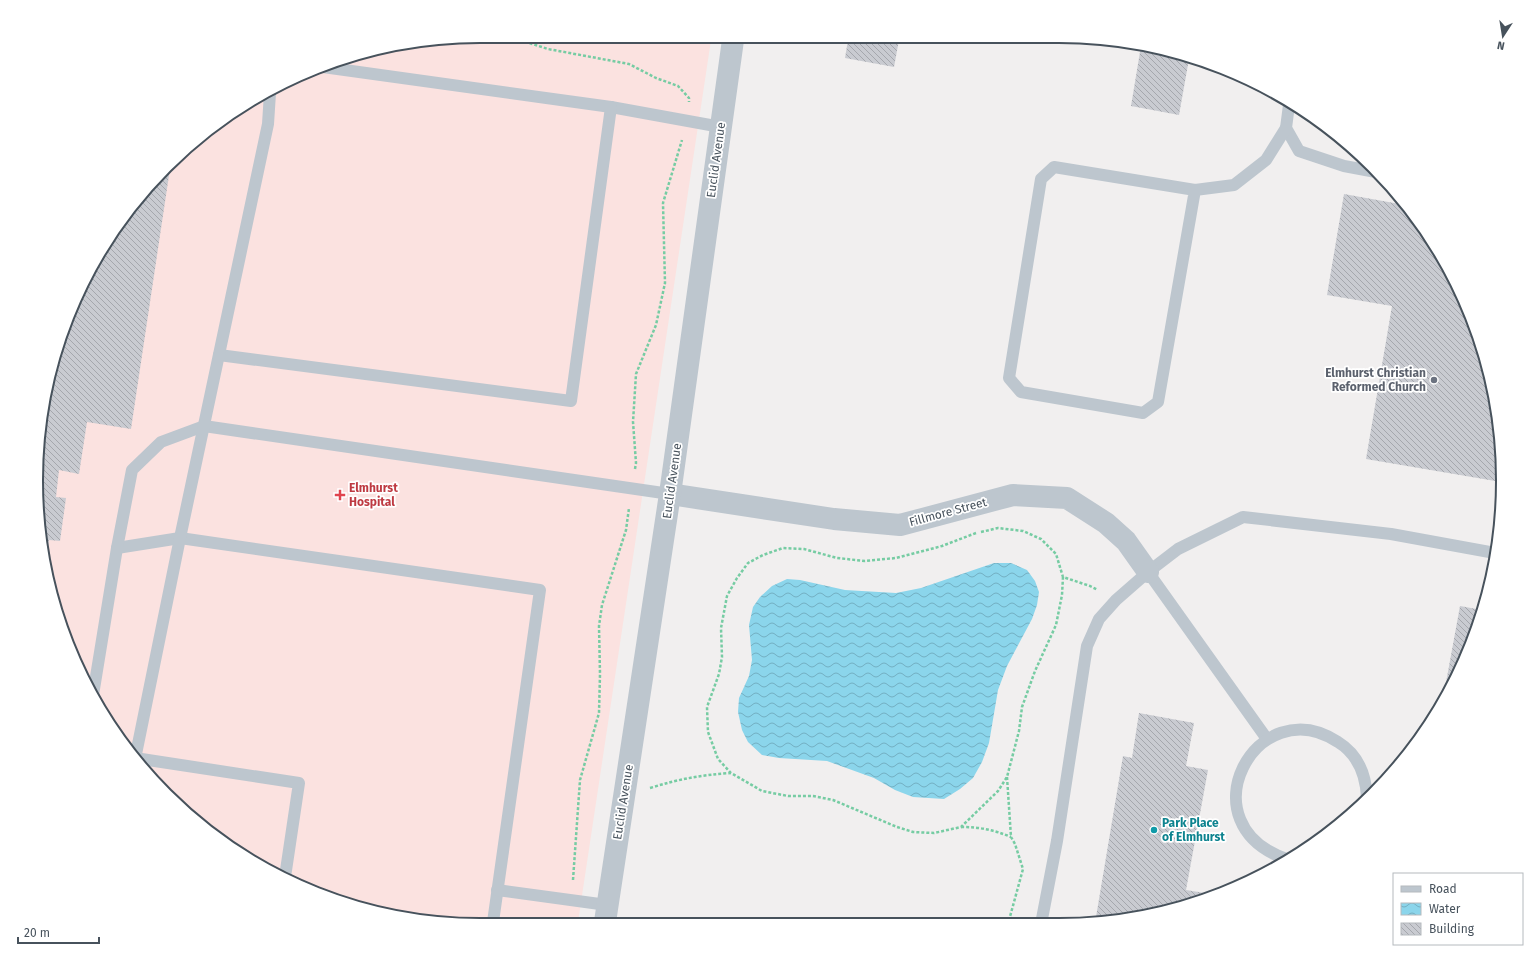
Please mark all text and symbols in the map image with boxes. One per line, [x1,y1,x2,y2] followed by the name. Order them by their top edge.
[1483,16,1523,56] north arrow
[1496,38,1506,52] text: N
[704,121,728,199] street label: Euclid Avenue
[1325,366,1426,394] place label: Elmhurst Christian Reformed Church
[1429,375,1439,385] marker: Elmhurst Christian Reformed Church
[660,442,684,520] street label: Euclid Avenue
[349,481,398,509] place label: Elmhurst Hospital
[334,489,346,501] marker: Elmhurst Hospital
[908,495,989,529] street label: Fillmore Street
[610,763,636,841] street label: Euclid Avenue
[1162,816,1225,844] place label: Park Place of Elmhurst
[1149,825,1159,835] marker: Park Place of Elmhurst
[1393,873,1523,945] legend
[1429,882,1457,896] text: Road
[1429,902,1461,916] text: Water
[18,919,99,945] scale bar
[1429,922,1475,936] text: Building
[24,926,50,940] text: 20 m

